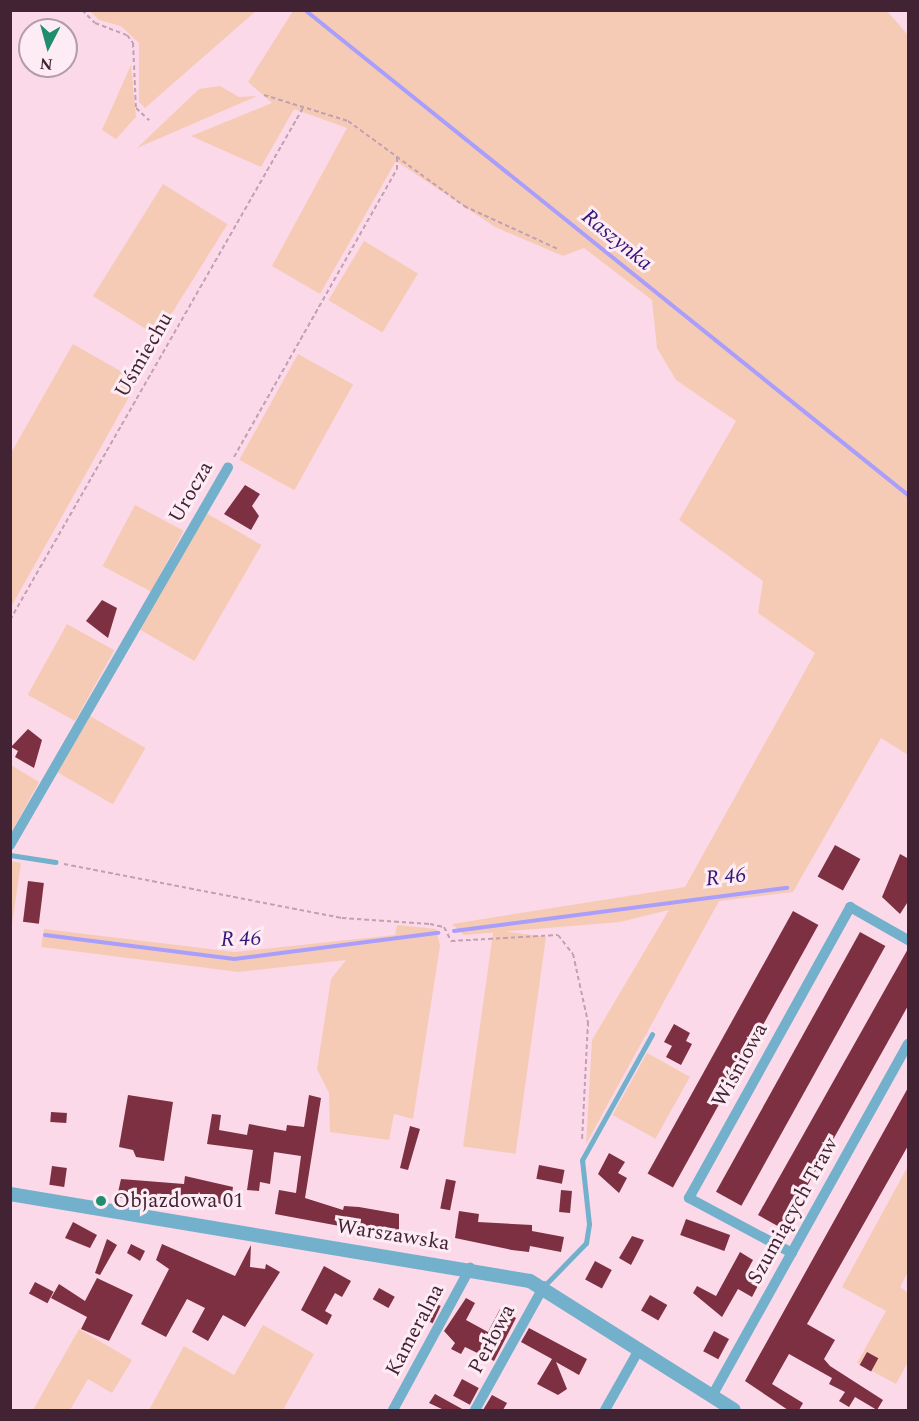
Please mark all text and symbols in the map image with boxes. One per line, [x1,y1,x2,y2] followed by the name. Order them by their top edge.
[18,18,78,78] north arrow
[39,51,54,77] text: N
[576,203,658,277] water label: Raszynka
[109,308,179,402] street label: Uśmiechu
[163,457,219,527] street label: Urocza
[704,862,748,892] water label: R 46
[220,925,262,953] water label: R 46
[707,1019,773,1111] street label: Wiśniowa
[742,1133,844,1289] street label: Szumiących Traw
[113,1188,244,1214] place label: Objazdowa 01
[94,1194,108,1208] marker: Objazdowa 01
[334,1214,452,1256] street label: Warszawska
[380,1280,450,1380] street label: Kameralna
[463,1300,521,1378] street label: Perłowa

